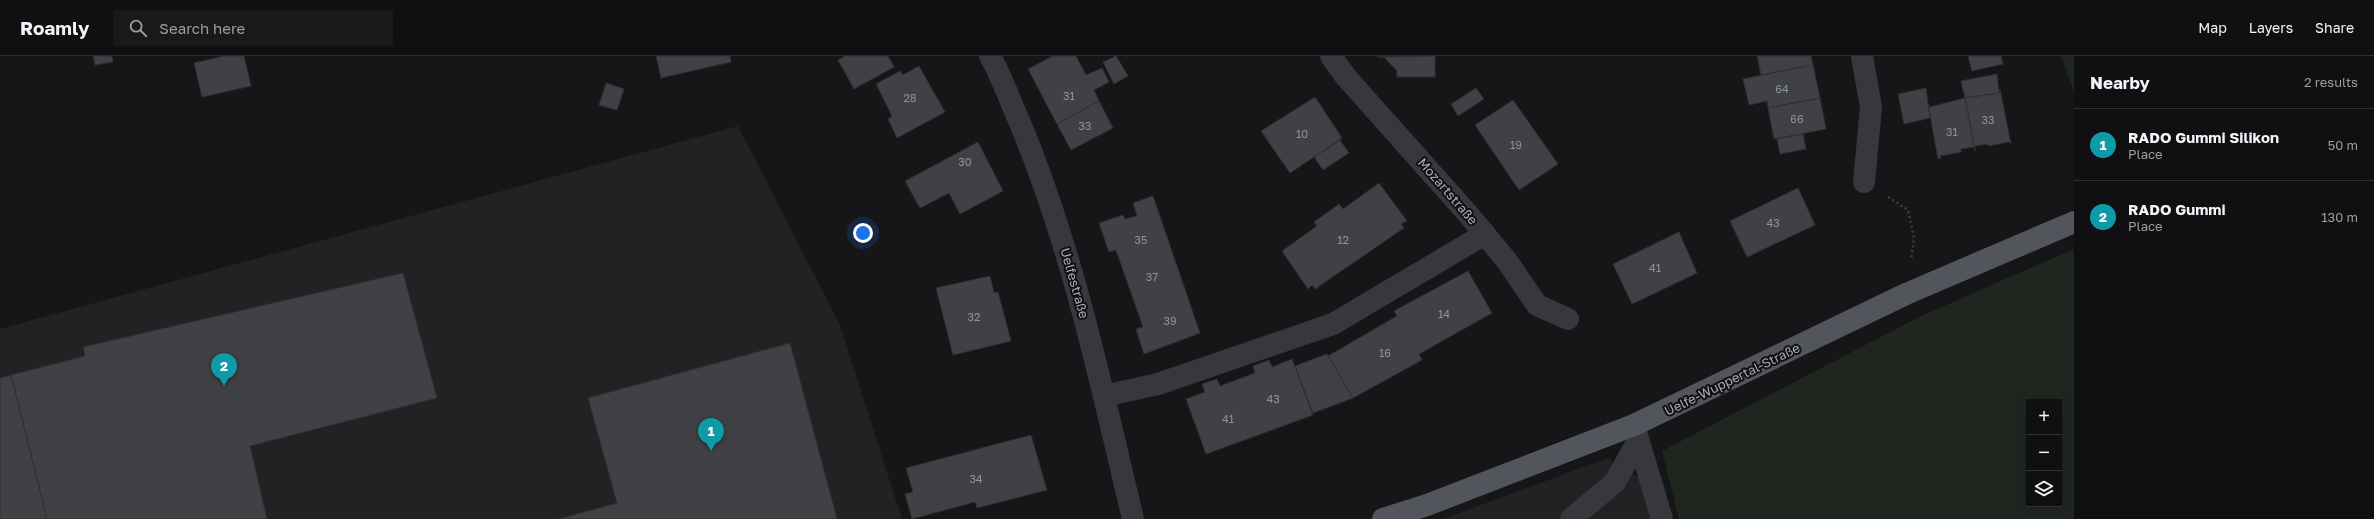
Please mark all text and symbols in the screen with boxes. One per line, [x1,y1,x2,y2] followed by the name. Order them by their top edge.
[113,10,393,46] search box
[20,16,89,39] text: Roamly
[127,17,149,39] icon: search
[159,19,245,37] text: Search here
[2198,19,2227,36] text: Map
[2249,19,2293,36] text: Layers
[2315,19,2354,36] text: Share
[2090,72,2150,93] text: Nearby
[2304,74,2358,90] text: 2 results
[1775,82,1789,95] house number: 64
[1063,89,1075,102] house number: 31
[903,91,917,104] house number: 28
[1790,112,1804,125] house number: 66
[1982,113,1994,126] house number: 33
[1079,119,1091,132] house number: 33
[1946,125,1958,138] house number: 31
[1296,127,1308,140] house number: 10
[2128,128,2279,146] text: RADO Gummi Silikon
[2100,137,2106,153] text: 1
[2328,137,2358,153] text: 50 m
[1510,138,1522,151] house number: 19
[2128,146,2163,162] text: Place
[1415,154,1481,228] street label: Mozartstraße
[958,155,972,168] house number: 30
[2128,200,2226,218] text: RADO Gummi
[2099,209,2107,225] text: 2
[2321,209,2358,225] text: 130 m
[1766,216,1780,229] house number: 43
[2128,218,2163,234] text: Place
[853,223,873,243] your location
[1135,233,1147,246] house number: 35
[1337,233,1349,246] house number: 12
[1057,246,1093,320] street label: Uelfestraße
[1649,261,1661,274] house number: 41
[1146,270,1158,283] house number: 37
[1438,307,1450,320] house number: 14
[968,310,980,323] house number: 32
[1163,314,1177,327] house number: 39
[1662,339,1802,419] street label: Uelfe-Wuppertal-Straße
[1379,346,1391,359] house number: 16
[211,353,237,386] pin: 2
[1266,392,1280,405] house number: 43
[2026,399,2062,507] map controls
[2026,399,2062,435] button: +
[1222,412,1234,425] house number: 41
[698,418,724,451] pin: 1
[2026,435,2062,471] button: −
[2026,471,2062,507] button: layers
[969,472,983,485] house number: 34

